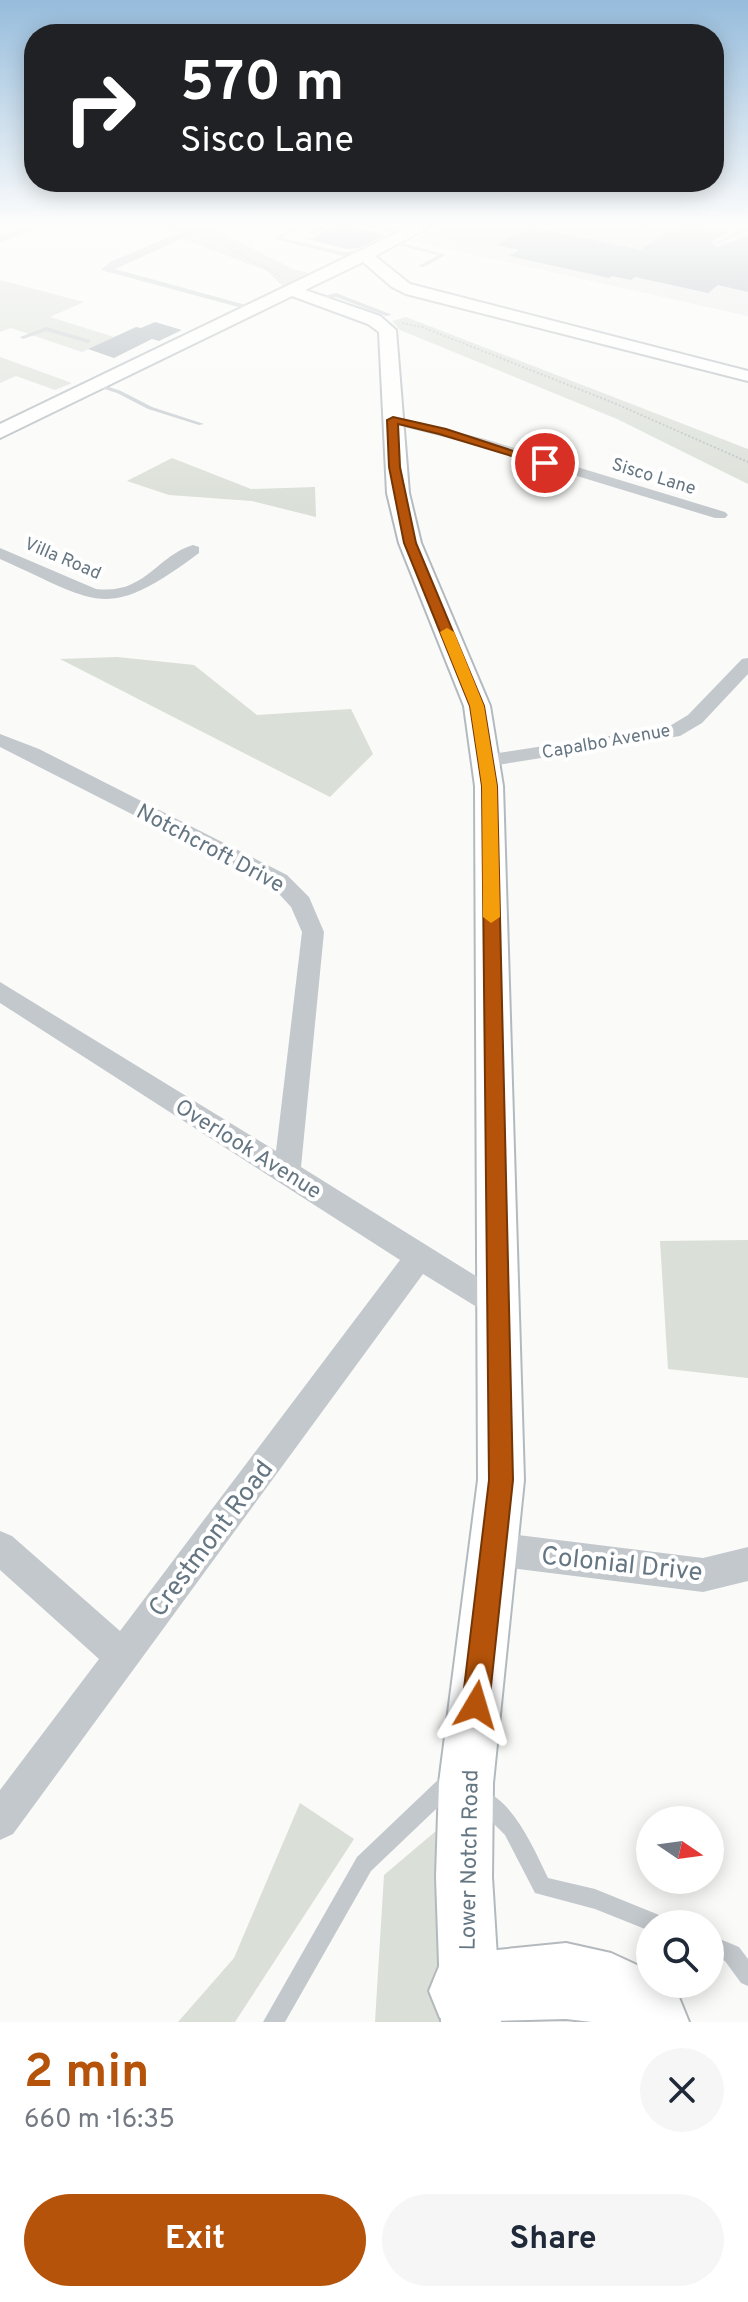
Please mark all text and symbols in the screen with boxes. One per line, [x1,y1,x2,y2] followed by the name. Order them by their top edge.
[180,50,344,120] text: 570 m
[48,56,152,160] icon: right
[180,119,354,165] text: Sisco Lane
[511,429,579,497] pin
[523,441,567,485] icon: arrive
[609,454,698,501] street label: Sisco Lane
[21,533,104,586] street label: Villa Road
[540,720,672,765] street label: Capalbo Avenue
[131,799,288,900] street label: Notchcroft Drive
[169,1094,326,1206] street label: Overlook Avenue
[142,1455,282,1624] street label: Crestmont Road
[539,1541,704,1590] street label: Colonial Drive
[434,1663,518,1747] position arrow
[455,1769,486,1951] street label: Lower Notch Road
[636,1806,724,1894] north arrow
[636,1806,724,1998] map controls
[636,1910,724,1998] button: search
[24,2044,149,2104] text: 2 min
[640,2048,724,2132] button: close
[24,2104,175,2137] text: 660 m · 16:35
[24,2194,366,2286] button: Exit
[382,2194,724,2286] button: Share

